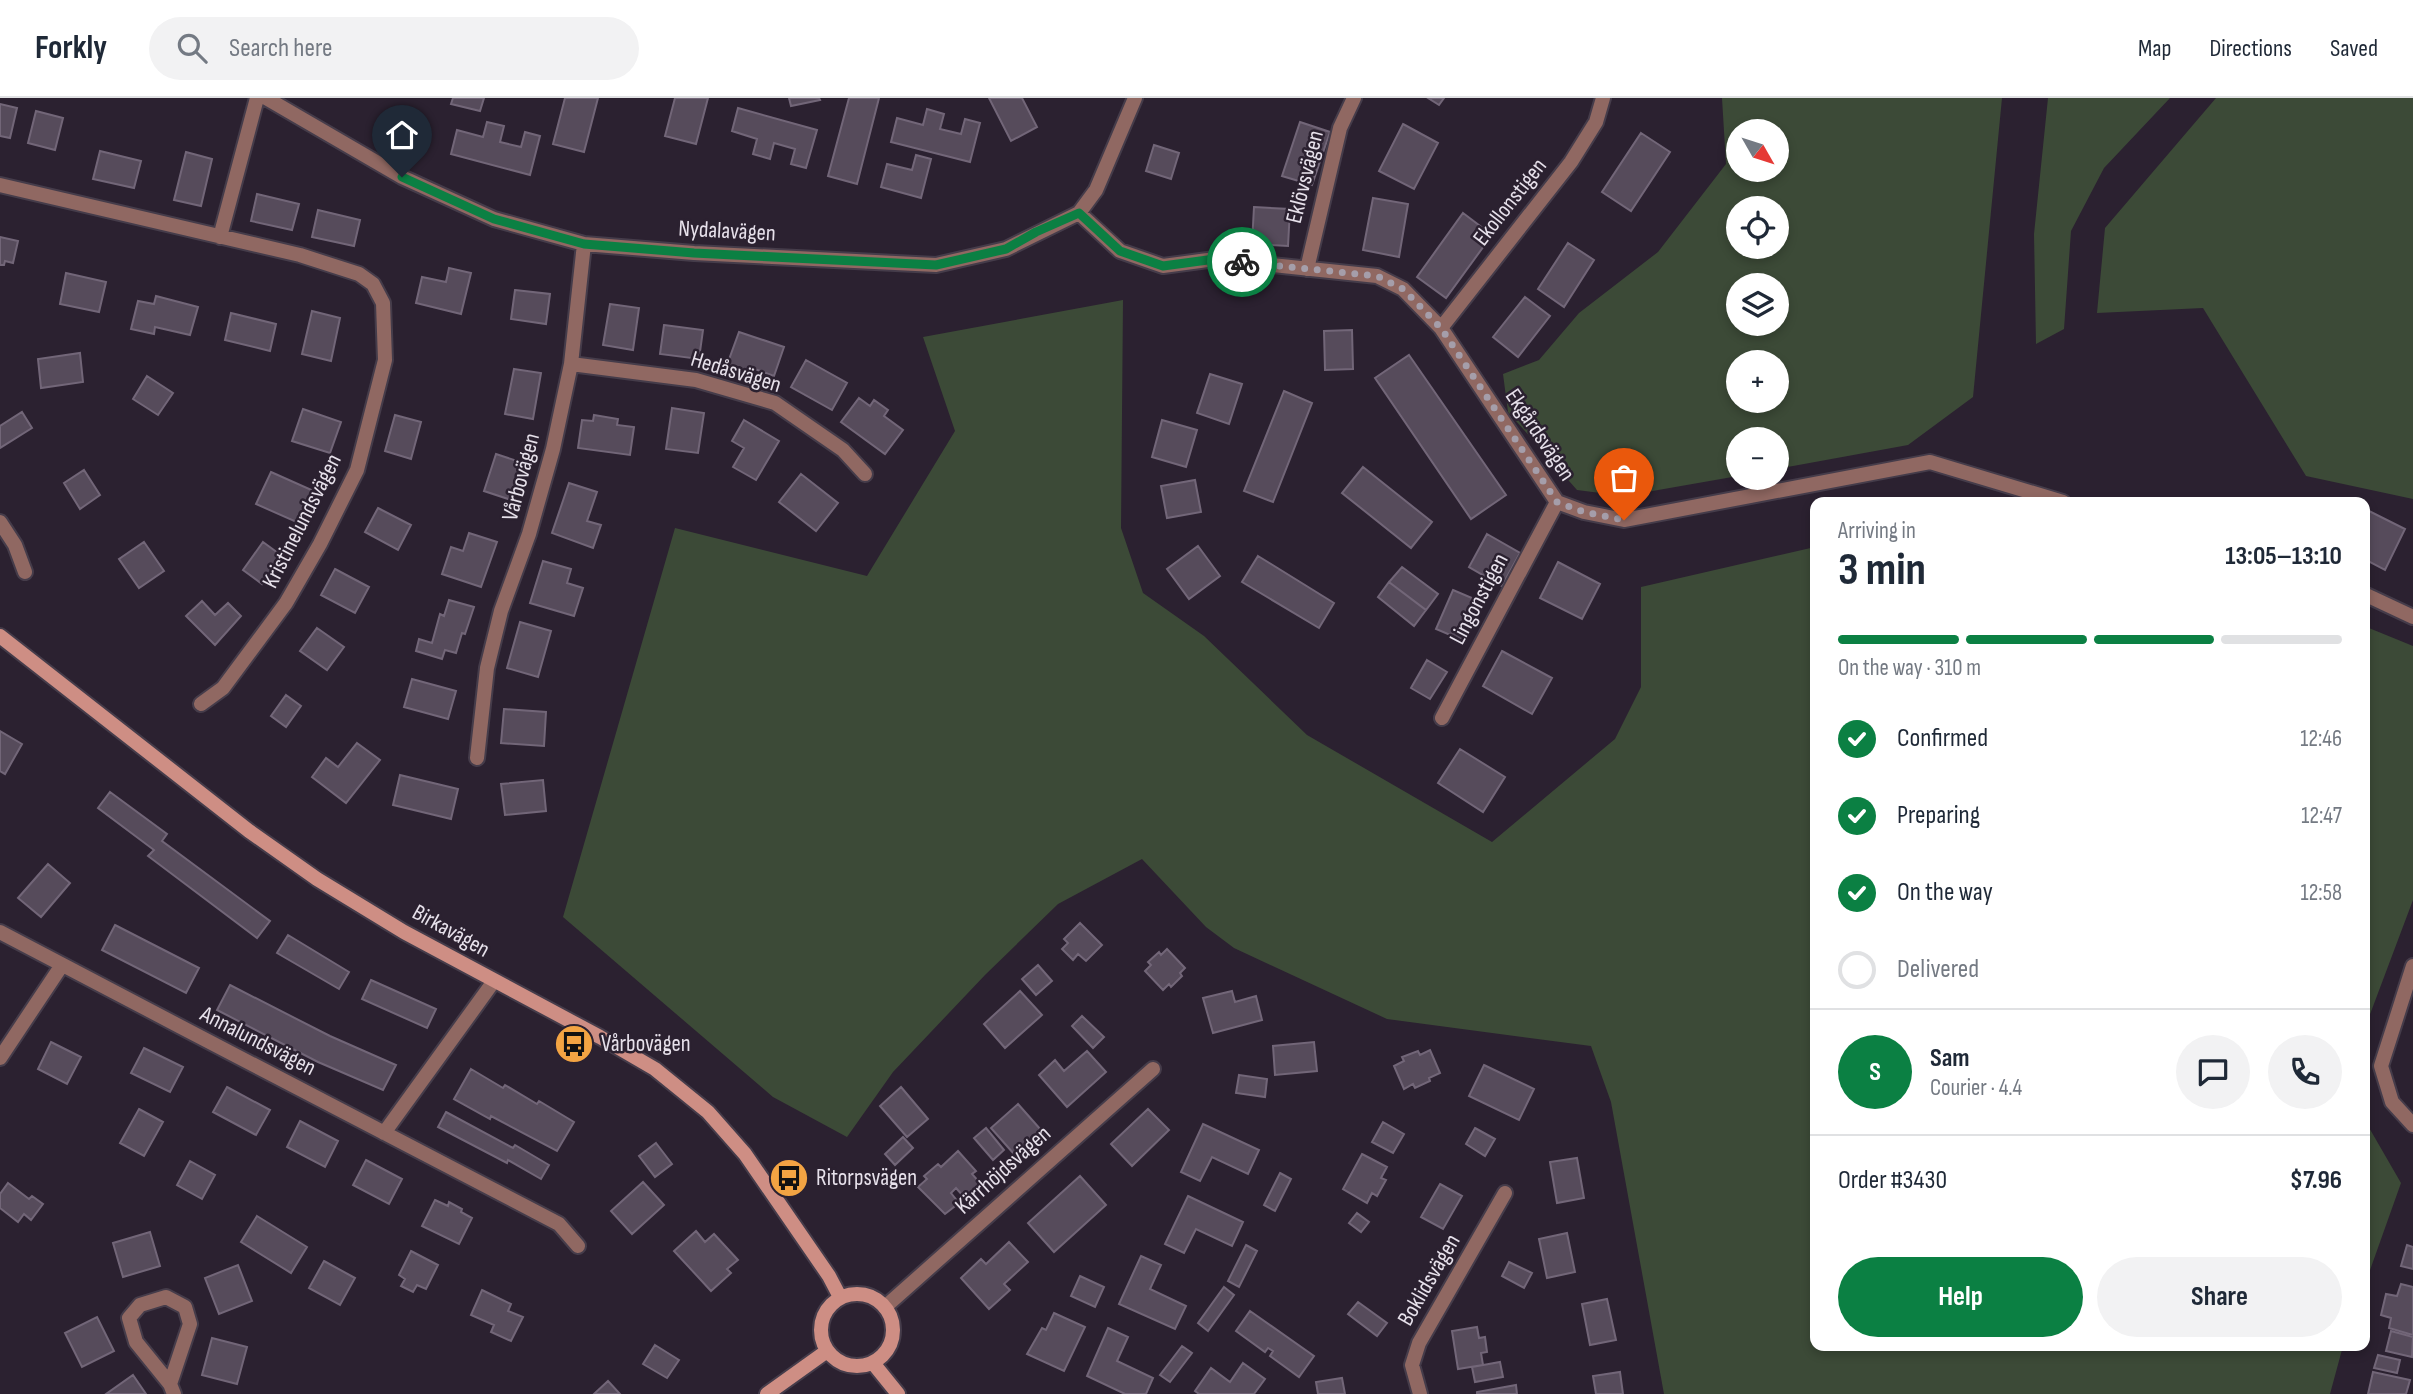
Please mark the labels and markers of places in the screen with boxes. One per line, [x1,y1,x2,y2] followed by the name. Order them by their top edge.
[372,105,432,177] pin
[1594,448,1654,520] pin
[553,1023,595,1065] bus stop icon: Vårbovägen
[601,1030,691,1058] place label: Vårbovägen
[768,1157,810,1199] bus stop icon: Ritorpsvägen
[816,1164,917,1192] place label: Ritorpsvägen

